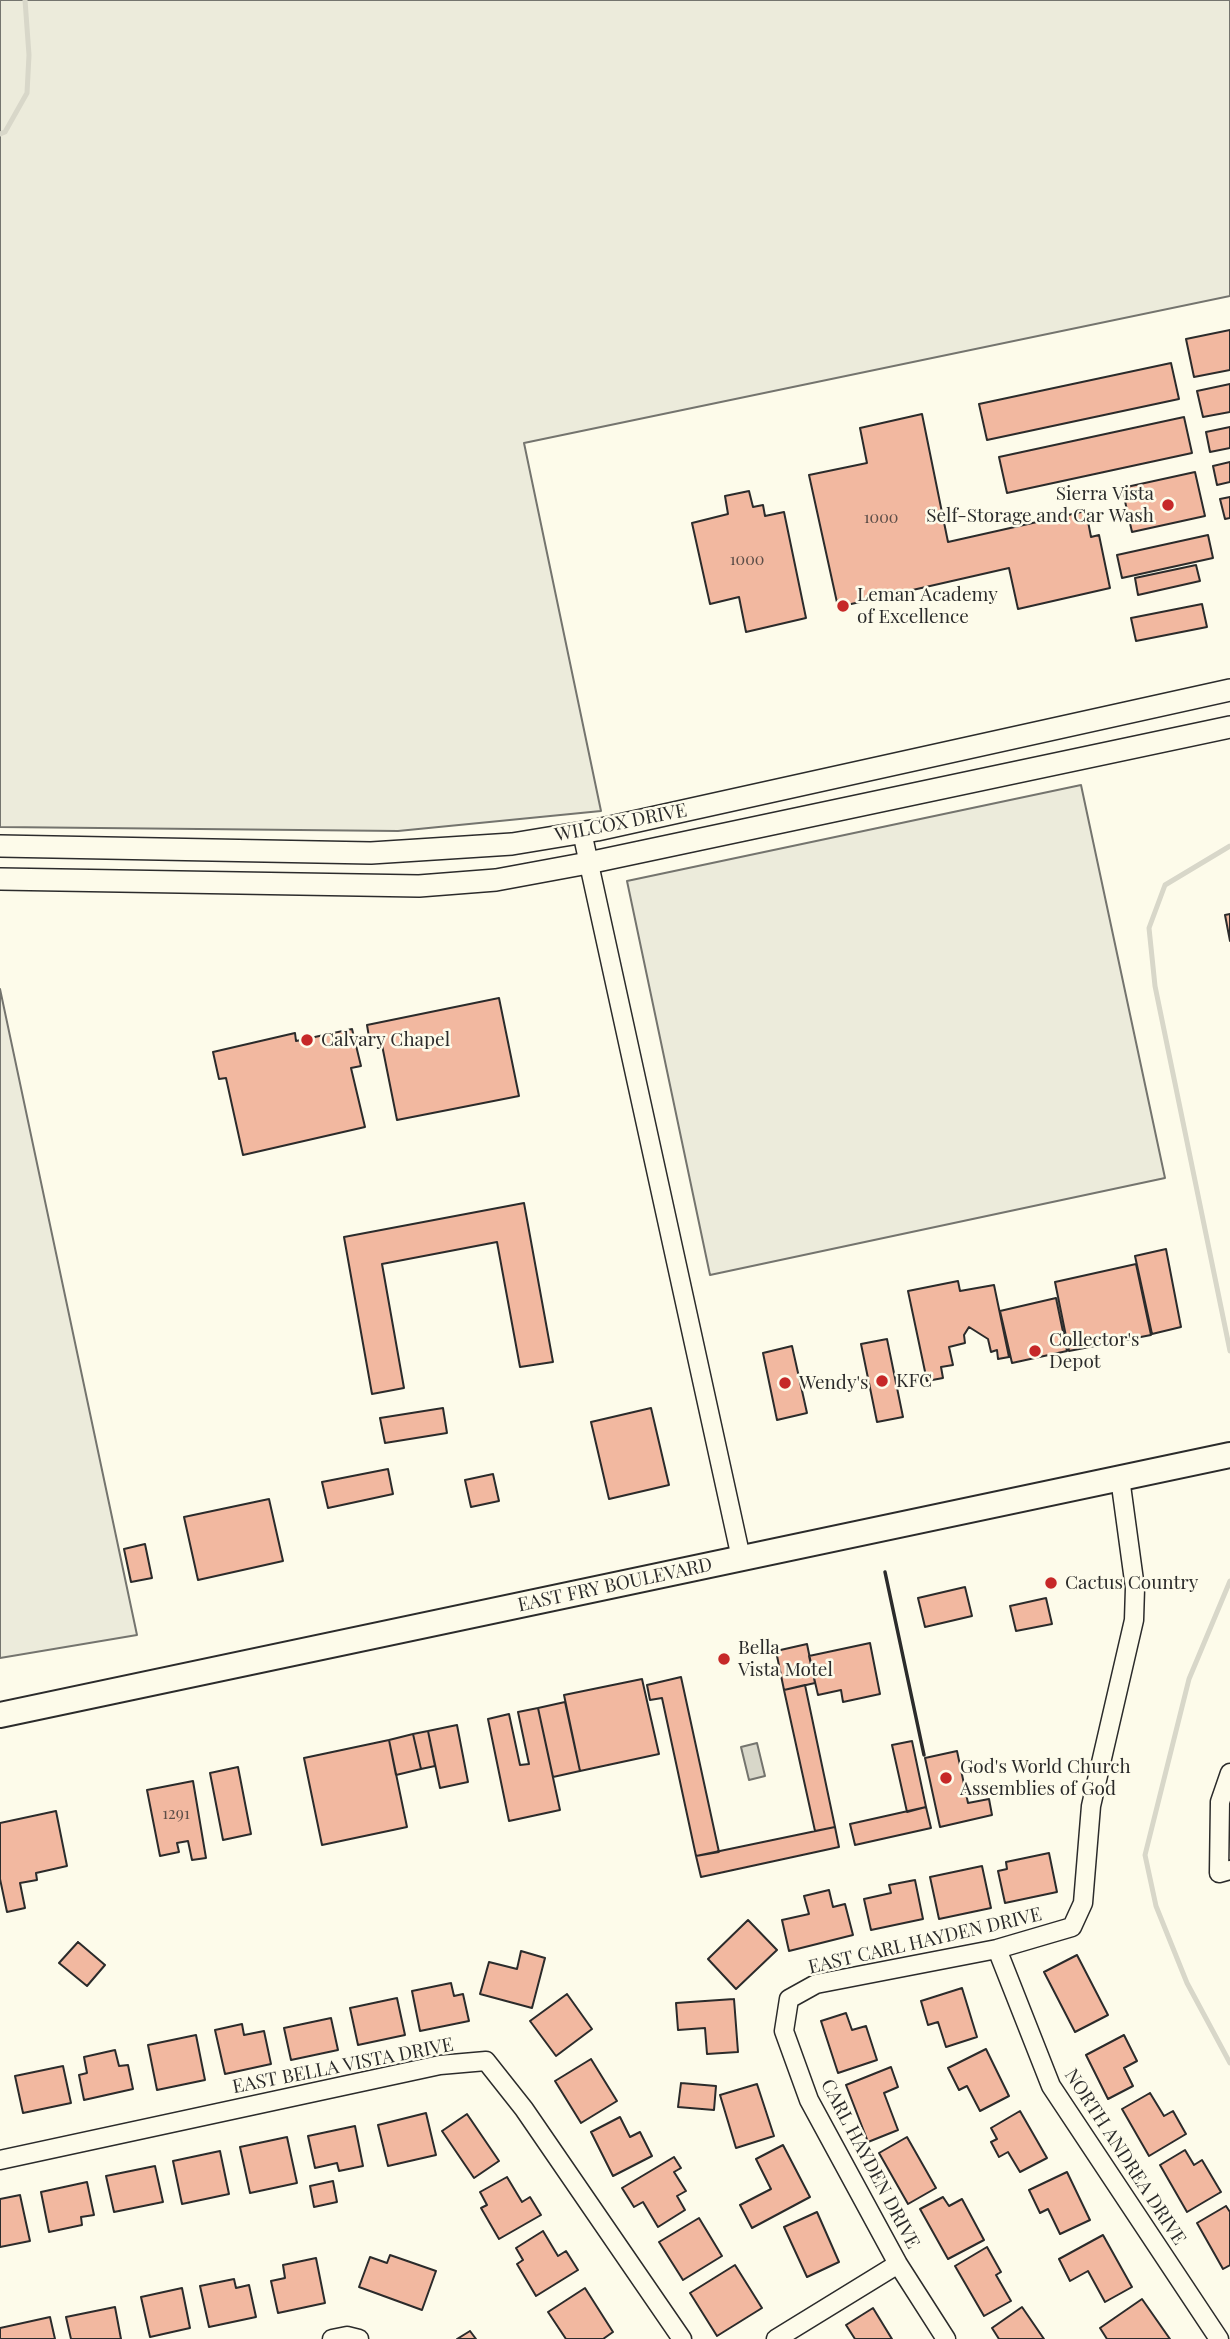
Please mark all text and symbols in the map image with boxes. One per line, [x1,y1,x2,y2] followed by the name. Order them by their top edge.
[926,483,1154,527] place label: Sierra Vista Self-Storage and Car Wash
[1160,497,1176,513] marker: Sierra Vista Self-Storage and Car Wash
[864,508,898,528] house number: 1000
[730,550,764,570] house number: 1000
[857,584,998,628] place label: Leman Academy of Excellence
[835,598,851,614] marker: Leman Academy of Excellence
[553,799,689,847] street label: WILCOX DRIVE
[321,1029,450,1051] place label: Calvary Chapel
[299,1032,315,1048] marker: Calvary Chapel
[1049,1329,1139,1373] place label: Collector's Depot
[1027,1343,1043,1359] marker: Collector's Depot
[896,1370,932,1392] place label: KFC
[799,1372,869,1394] place label: Wendy's
[874,1373,890,1389] marker: KFC
[777,1375,793,1391] marker: Wendy's
[516,1553,714,1617] street label: EAST FRY BOULEVARD
[1065,1572,1198,1594] place label: Cactus Country
[1043,1575,1059,1591] marker: Cactus Country
[738,1637,833,1681] place label: Bella Vista Motel
[716,1651,732,1667] marker: Bella Vista Motel
[960,1756,1131,1800] place label: God's World Church Assemblies of God
[938,1770,954,1786] marker: God's World Church Assemblies of God
[162,1804,190,1824] house number: 1291
[806,1903,1044,1979] street label: EAST CARL HAYDEN DRIVE
[230,2033,456,2099] street label: EAST BELLA VISTA DRIVE
[1060,2065,1190,2249] street label: NORTH ANDREA DRIVE
[816,2075,924,2253] street label: CARL HAYDEN DRIVE

